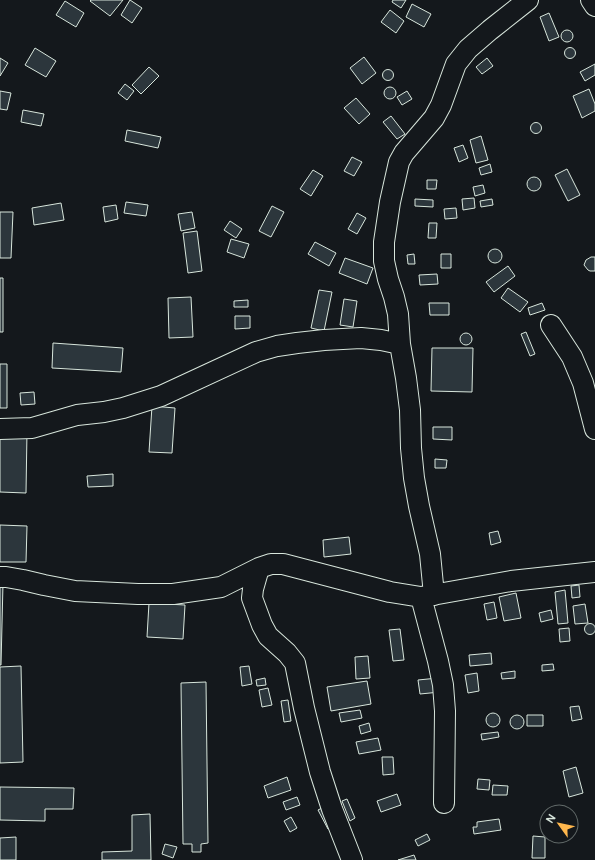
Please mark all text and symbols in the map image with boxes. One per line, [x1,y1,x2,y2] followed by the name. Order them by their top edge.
[539,804,579,844] north arrow
[543,811,559,826] text: N

